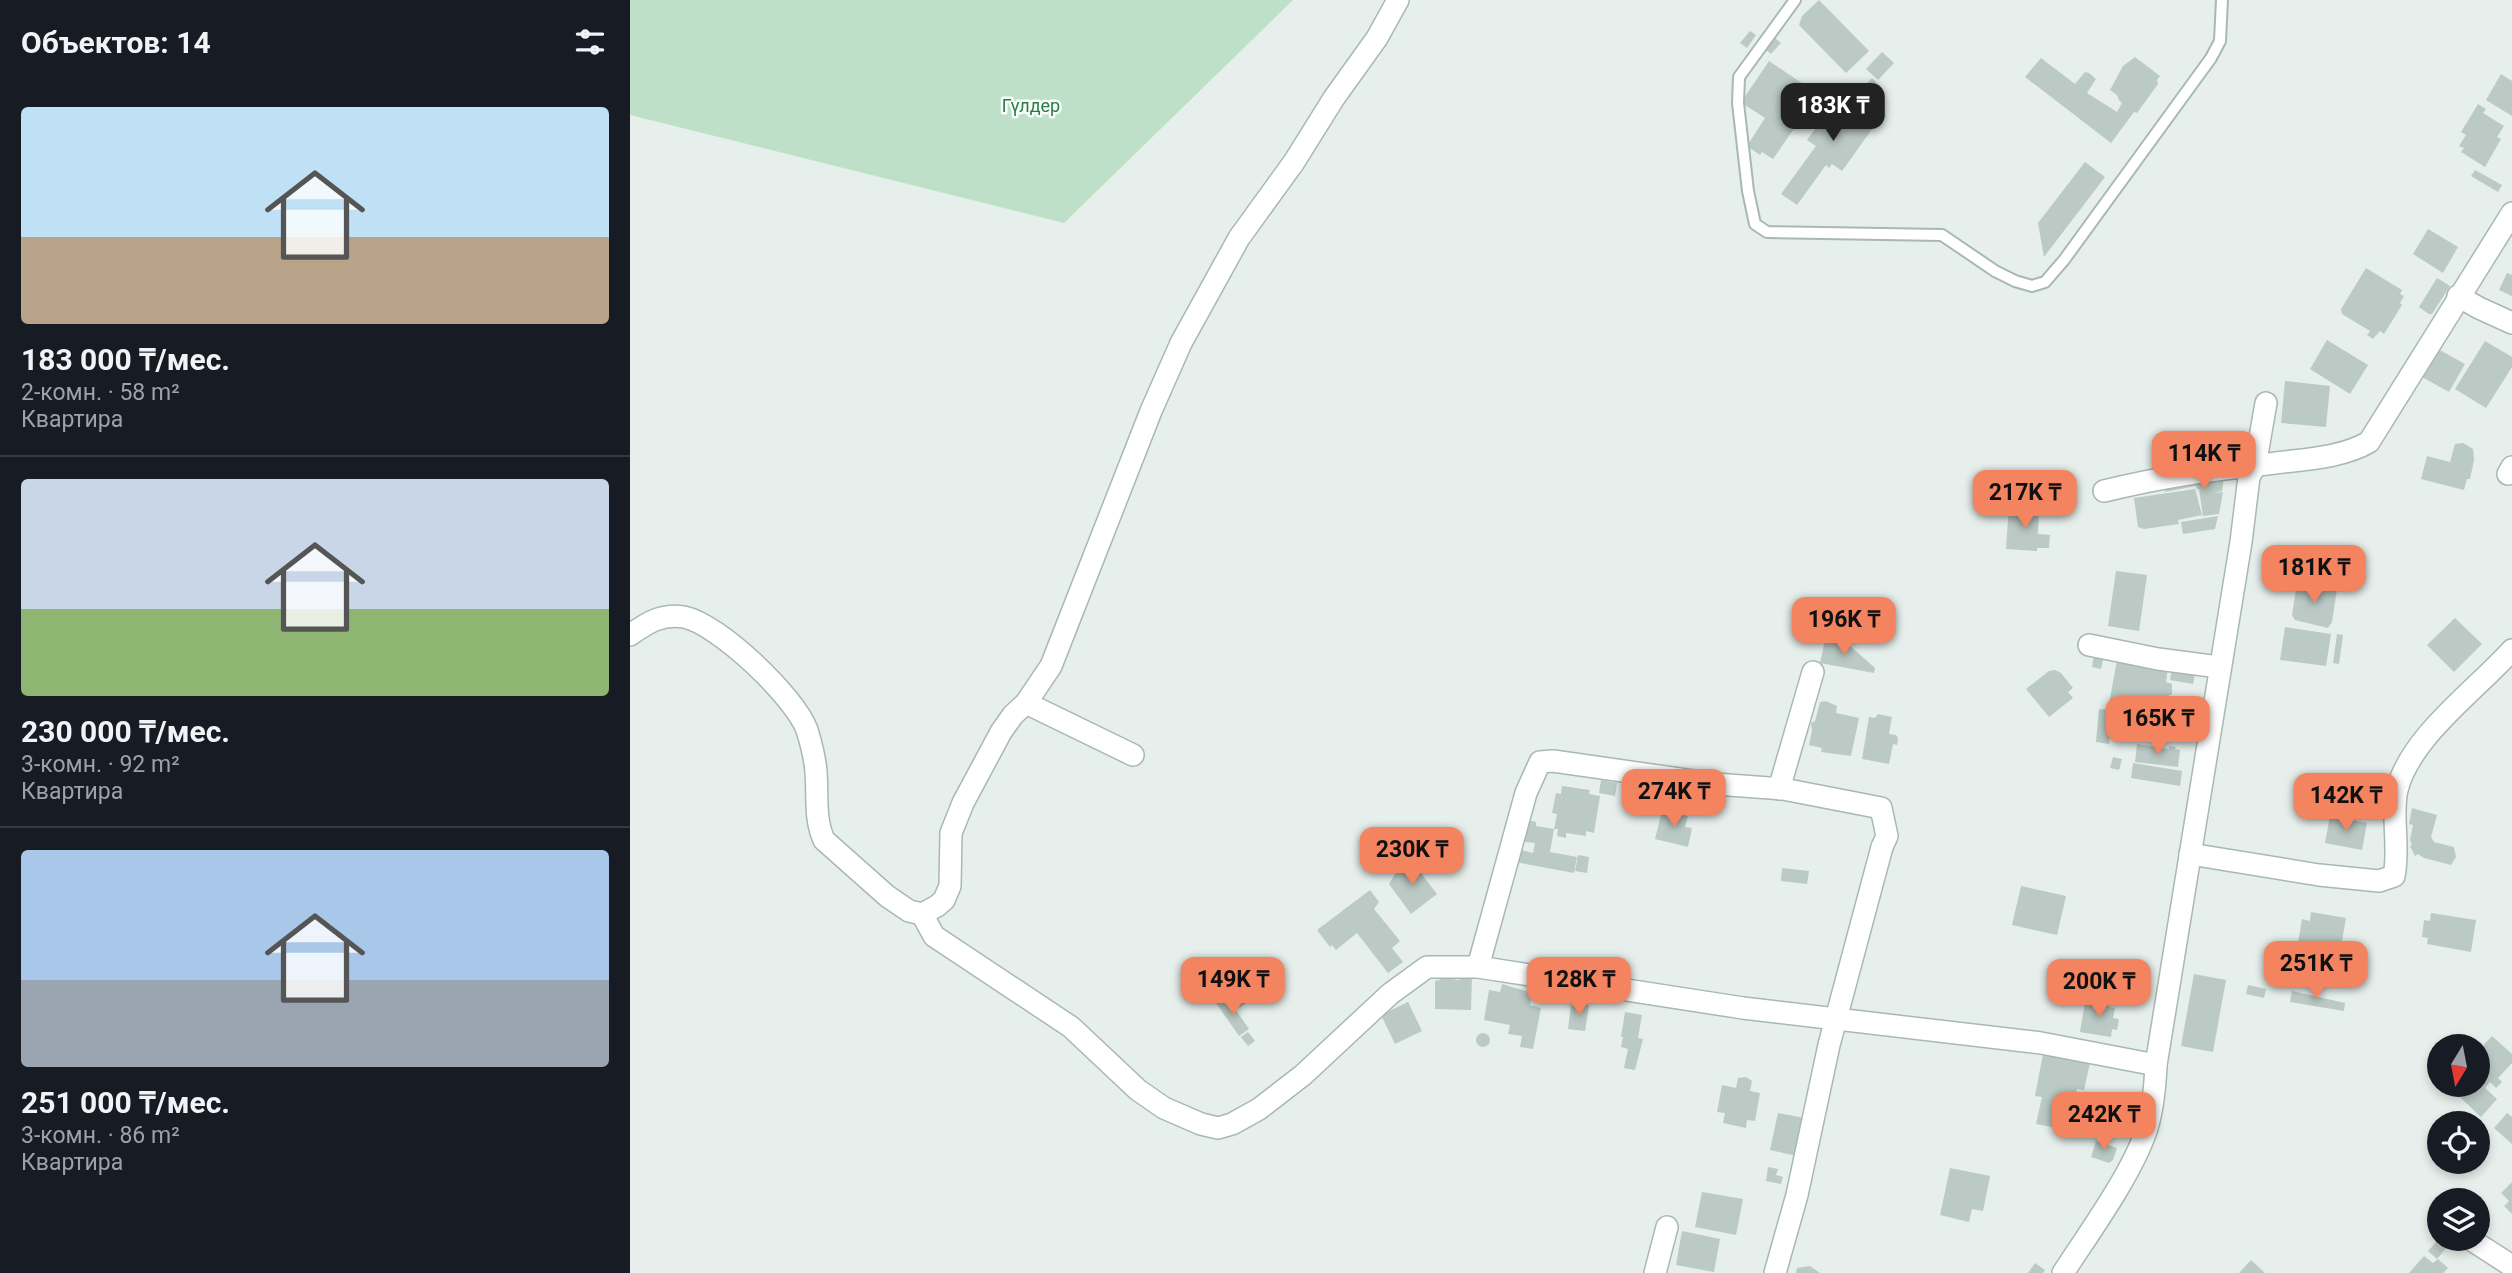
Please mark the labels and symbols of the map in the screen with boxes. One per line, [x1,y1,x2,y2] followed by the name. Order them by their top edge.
[1776,83,1890,143] pin: 183K ₸
[1002,95,1060,116] park label: Гүлдер
[2147,432,2261,491] pin: 114K ₸
[1968,470,2082,530] pin: 217K ₸
[2257,546,2371,605] pin: 181K ₸
[1787,598,1901,657] pin: 196K ₸
[2101,696,2215,756] pin: 165K ₸
[1617,770,1731,829] pin: 274K ₸
[2289,774,2403,833] pin: 142K ₸
[1355,828,1469,887] pin: 230K ₸
[2259,942,2373,1001] pin: 251K ₸
[1176,958,1290,1017] pin: 149K ₸
[1522,958,1636,1017] pin: 128K ₸
[2042,960,2156,1019] pin: 200K ₸
[2427,1034,2490,1097] north arrow
[2047,1092,2161,1152] pin: 242K ₸

